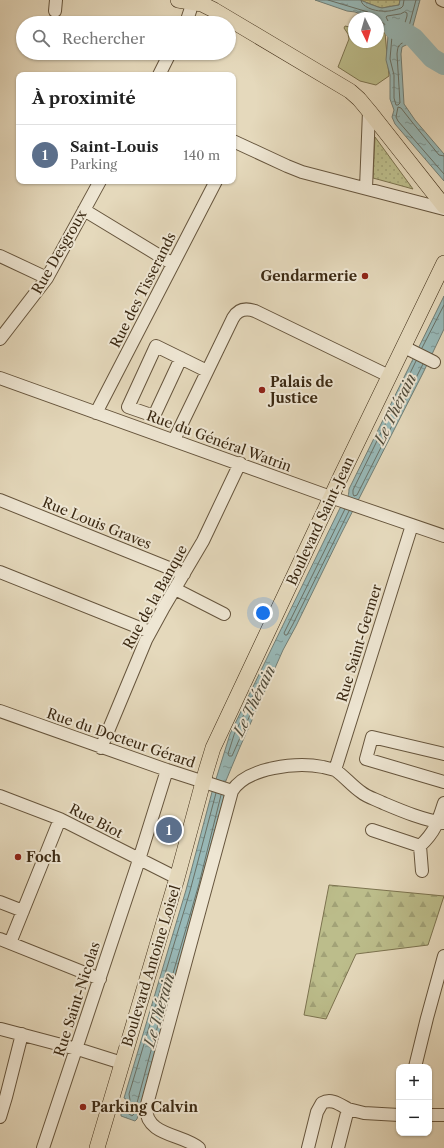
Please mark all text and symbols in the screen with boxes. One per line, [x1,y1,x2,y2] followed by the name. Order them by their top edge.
[348,12,384,48] north arrow
[16,16,236,60] search box
[30,27,52,49] icon: search
[62,29,145,48] text: Rechercher
[32,88,136,108] text: À proximité
[70,137,158,156] text: Saint-Louis
[42,147,48,163] text: 1
[183,147,220,163] text: 140 m
[70,156,117,172] text: Parking
[28,206,91,297] street label: Rue Desgroux
[106,229,180,351] street label: Rue des Tisserands
[260,267,357,285] place label: Gendarmerie
[360,271,370,281] marker: Gendarmerie
[369,371,420,448] water label: Le Thérain
[267,373,333,407] place label: Palais de Justice
[257,385,267,395] marker: Palais de Justice
[144,406,294,476] street label: Rue du Général Watrin
[282,454,358,588] street label: Boulevard Saint-Jean
[40,493,154,553] street label: Rue Louis Graves
[119,542,191,652] street label: Rue de la Banque
[333,582,386,704] street label: Rue Saint-Germer
[253,603,273,623] your location
[228,663,279,740] water label: Le Thérain
[44,704,198,772] street label: Rue du Docteur Gérard
[66,800,126,842] street label: Rue Biot
[156,815,182,845] pin: 1
[26,848,62,866] place label: Foch
[13,852,23,862] marker: Foch
[118,883,184,1049] street label: Boulevard Antoine Loisel
[50,939,104,1059] street label: Rue Saint-Nicolas
[139,971,179,1050] water label: Le Thérain
[396,1064,432,1136] map controls
[396,1064,432,1100] button: +
[91,1098,198,1116] place label: Parking Calvin
[396,1100,432,1136] button: −
[78,1102,88,1112] marker: Parking Calvin

